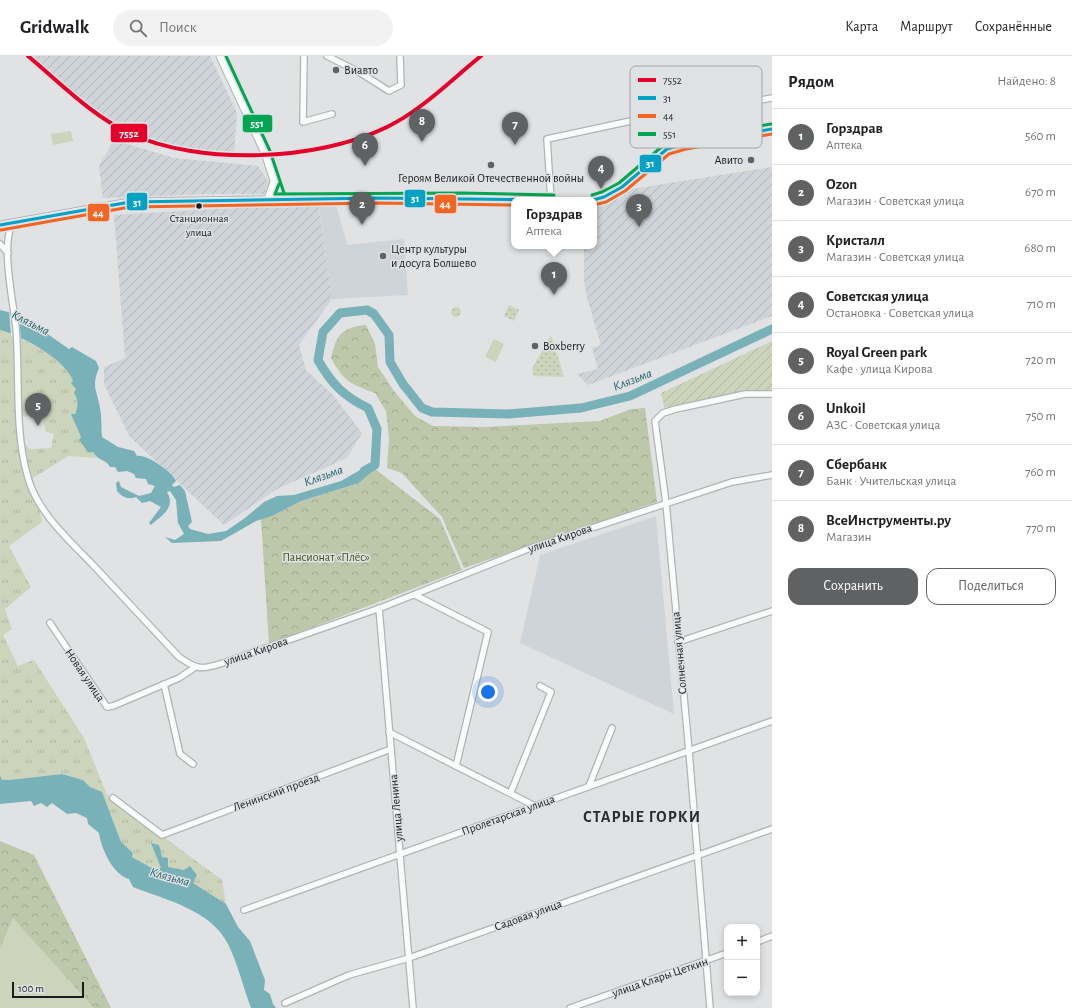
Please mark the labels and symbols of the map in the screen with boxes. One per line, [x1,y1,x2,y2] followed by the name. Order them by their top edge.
[344,64,378,76] place label: Виавто
[331,65,341,75] marker: Виавто
[630,66,762,148] legend
[663,75,682,86] text: 7552
[663,93,671,104] text: 31
[409,109,435,142] pin: 8
[663,111,674,122] text: 44
[502,112,528,145] pin: 7
[242,114,273,133] line badge: 551
[250,118,264,129] text: 551
[110,123,148,143] line badge: 7552
[119,128,139,139] text: 7552
[663,129,676,140] text: 551
[352,133,378,166] pin: 6
[639,154,662,173] line badge: 31
[714,154,743,166] place label: Авито
[746,155,756,165] marker: Авито
[588,156,614,189] pin: 4
[646,158,654,169] text: 31
[486,160,496,170] marker: Героям Великой Отечественной войны
[398,172,584,184] place label: Героям Великой Отечественной войны
[404,189,426,208] line badge: 31
[126,192,148,211] line badge: 31
[349,192,375,225] pin: 2
[411,193,419,204] text: 31
[434,194,457,214] line badge: 44
[626,194,652,227] pin: 3
[133,197,141,208] text: 31
[439,199,451,210] text: 44
[194,201,204,211] marker: Станционная улица
[87,203,110,222] line badge: 44
[92,208,104,219] text: 44
[169,213,229,238] place label: Станционная улица
[391,243,476,270] place label: Центр культуры и досуга Болшево
[378,251,388,261] marker: Центр культуры и досуга Болшево
[541,262,567,295] pin: 1
[9,308,52,339] water label: Клязьма
[543,340,585,353] place label: Boxberry
[530,341,540,351] marker: Boxberry
[611,367,654,394] water label: Клязьма
[25,393,51,426] pin: 5
[302,463,345,489] water label: Клязьма
[526,521,594,556] street label: улица Кирова
[282,551,370,563] park label: Пансионат «Плёс»
[669,611,690,695] street label: Солнечная улица
[222,634,290,669] street label: улица Кирова
[62,646,107,705] street label: Новая улица
[478,682,498,702] your location
[231,771,321,813] street label: Ленинский проезд
[387,773,406,843] street label: улица Ленина
[460,792,557,838] street label: Пролетарская улица
[583,809,701,825] district label: СТАРЫЕ ГОРКИ
[148,866,191,889] water label: Клязьма
[493,897,564,934] street label: Садовая улица
[610,955,710,1000] street label: улица Клары Цеткин
[12,980,84,999] scale bar

